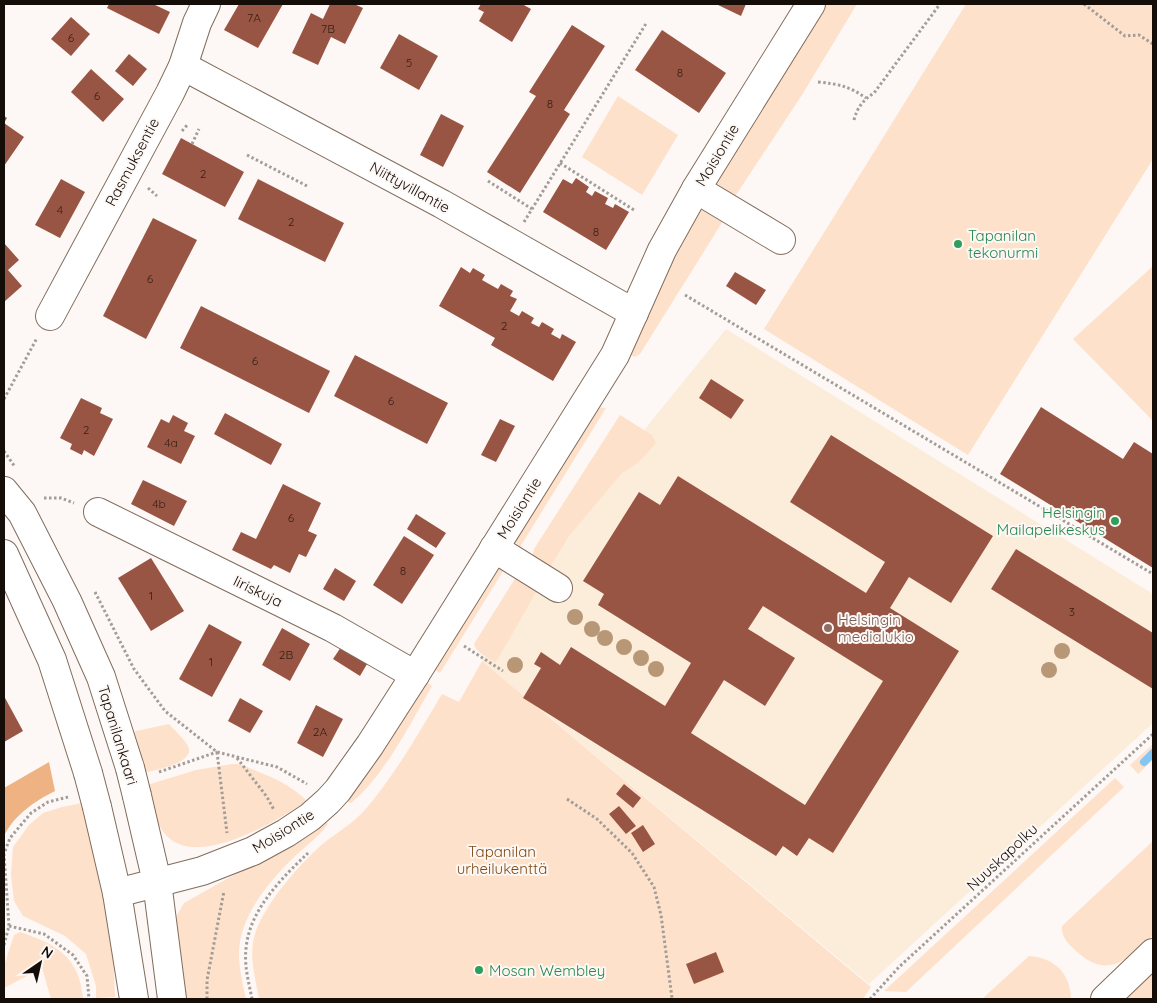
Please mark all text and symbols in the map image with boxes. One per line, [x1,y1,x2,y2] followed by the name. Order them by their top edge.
[247,10,261,25] house number: 7A
[321,21,335,36] house number: 7B
[68,30,75,45] house number: 6
[406,55,412,70] house number: 5
[677,65,683,80] house number: 8
[94,88,101,103] house number: 6
[547,96,553,111] house number: 8
[101,115,163,209] street label: Rasmuksentie
[691,120,743,190] street label: Moisiontie
[367,157,453,217] street label: Niittyvillantie
[200,166,207,181] house number: 2
[57,202,63,217] house number: 4
[288,214,295,229] house number: 2
[593,224,599,239] house number: 8
[968,226,1038,262] place label: Tapanilan tekonurmi
[952,238,964,250] marker: Tapanilan tekonurmi
[147,271,154,286] house number: 6
[501,318,508,333] house number: 2
[252,353,259,368] house number: 6
[388,393,395,408] house number: 6
[83,422,90,437] house number: 2
[164,435,178,450] house number: 4a
[493,474,545,542] street label: Moisiontie
[152,496,166,511] house number: 4b
[997,503,1105,539] place label: Helsingin Mailapelikeskus
[288,510,295,525] house number: 6
[1109,515,1121,527] marker: Helsingin Mailapelikeskus
[400,563,406,578] house number: 8
[230,571,286,611] street label: Iiriskuja
[149,588,153,603] house number: 1
[1069,604,1075,619] house number: 3
[838,610,914,646] place label: Helsingin medialukio
[822,622,834,634] marker: Helsingin medialukio
[279,647,293,662] house number: 2B
[209,654,213,669] house number: 1
[94,683,142,787] street label: Tapanilankaari
[313,724,327,739] house number: 2A
[249,805,317,857] street label: Moisiontie
[963,819,1041,895] street label: Nuuskapolku
[457,842,547,878] park label: Tapanilan urheilukenttä
[15,938,65,988] north arrow
[38,942,57,963] text: N
[489,961,605,980] place label: Mosan Wembley
[473,964,485,976] marker: Mosan Wembley

